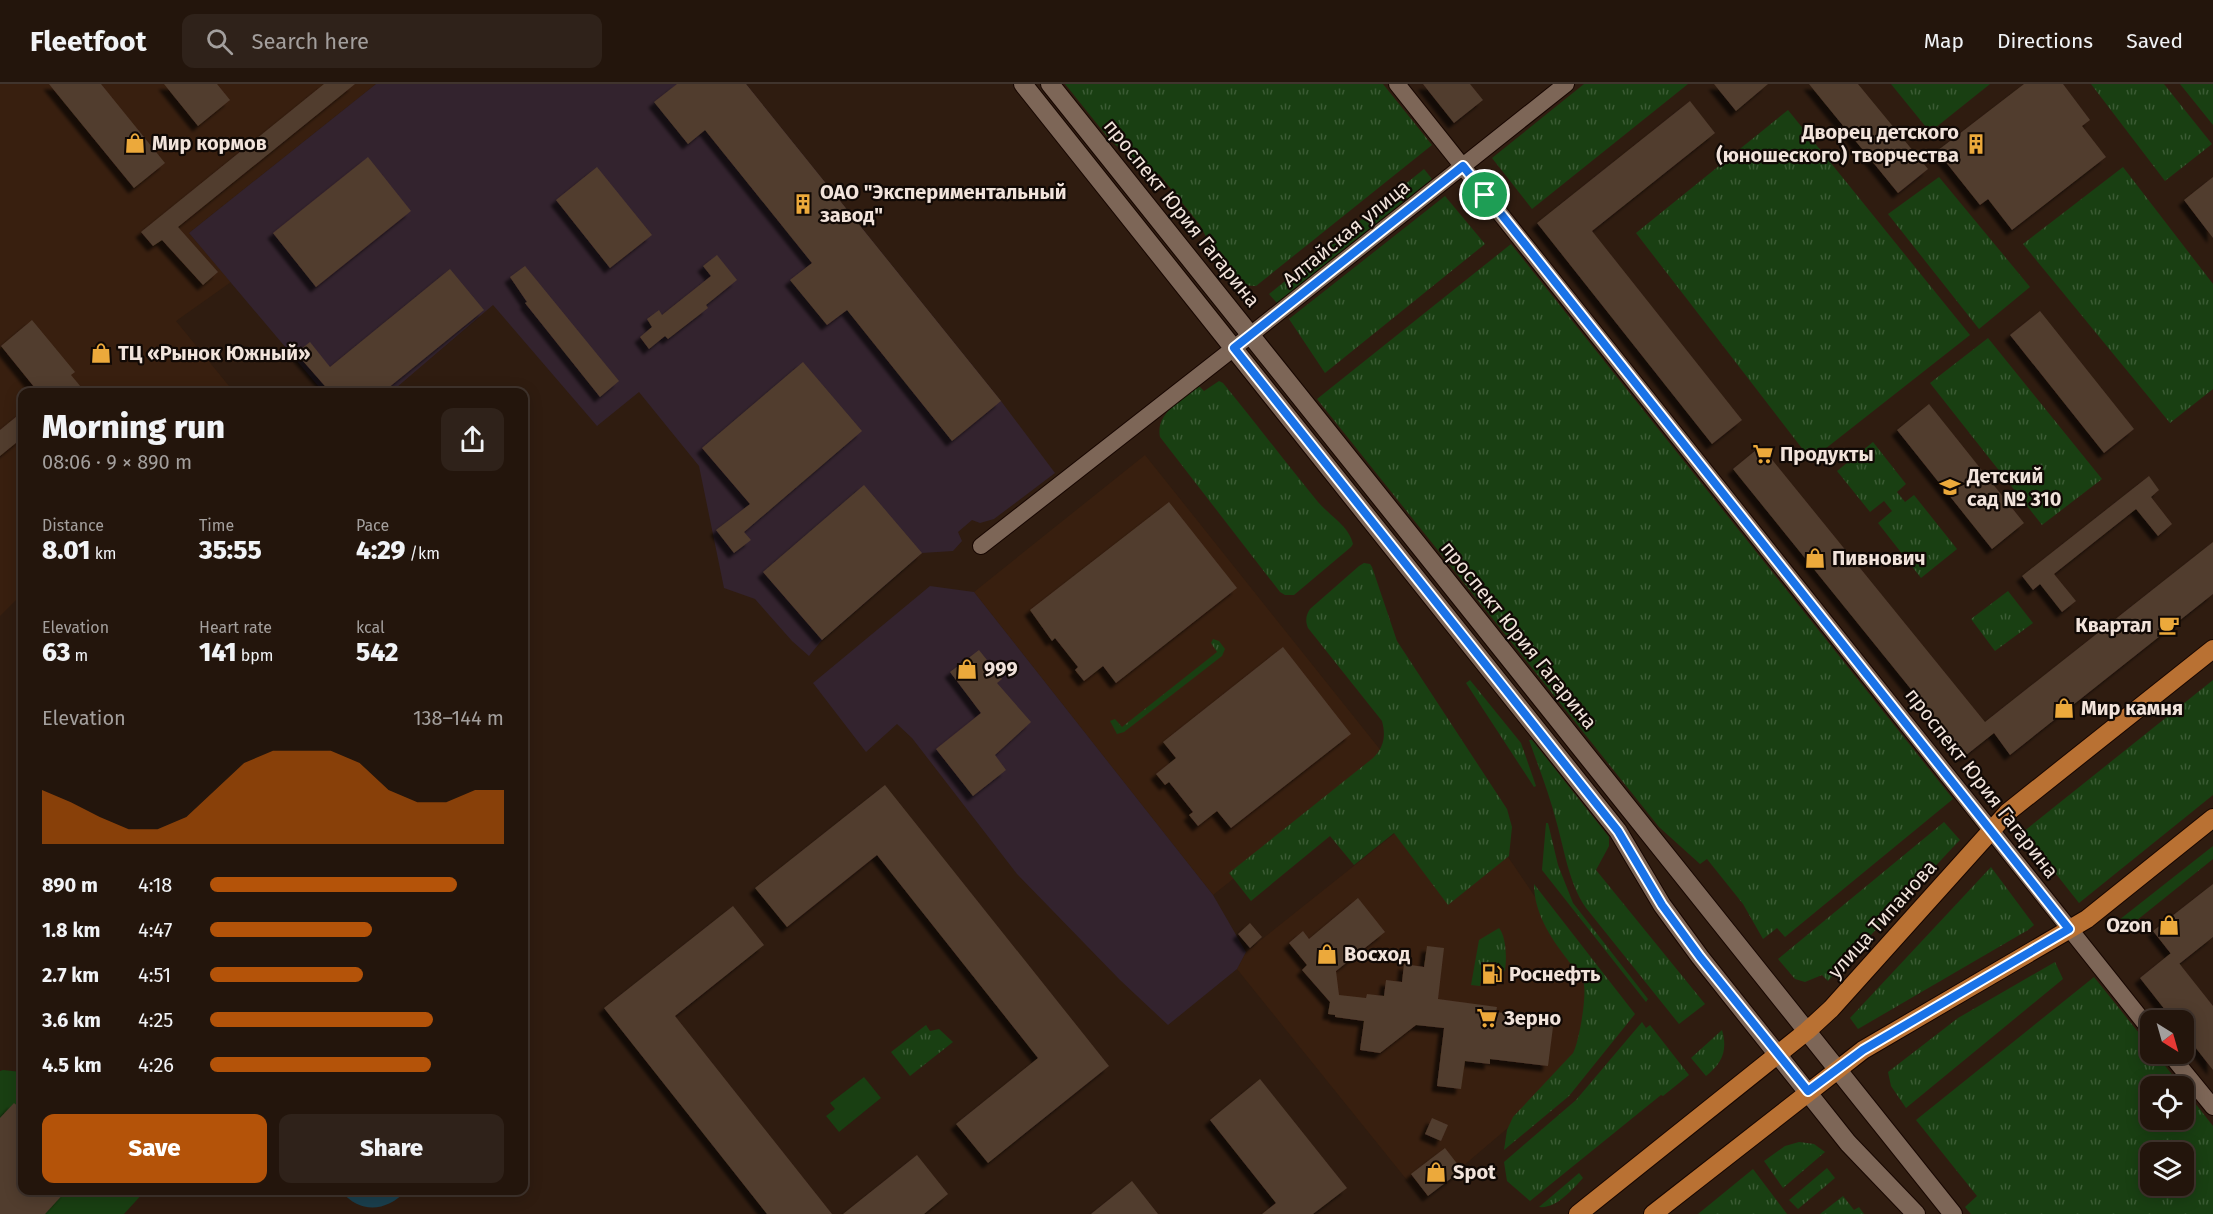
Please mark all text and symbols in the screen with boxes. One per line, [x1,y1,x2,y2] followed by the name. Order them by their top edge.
[182,14,602,68] search box
[30,25,146,58] text: Fleetfoot
[203,25,236,58] icon: search
[251,28,369,55] text: Search here
[1924,28,1964,54] text: Map
[1997,28,2093,54] text: Directions
[2126,28,2183,54] text: Saved
[1099,114,1265,312] street label: проспект Юрия Гагарина
[1716,120,1959,167] place label: Дворец детского (юношеского) творчества
[123,131,147,155] shop icon: Мир кормов
[152,131,267,155] place label: Мир кормов
[1964,132,1988,156] building icon: Дворец детского (юношеского) творчества
[1459,169,1510,220] pin
[1278,174,1414,292] street label: Алтайская улица
[1468,178,1501,211] icon: arrive
[820,180,1067,227] place label: ОАО "Экспериментальный завод"
[791,192,815,216] building icon: ОАО "Экспериментальный завод"
[89,341,113,365] shop icon: ТЦ «Рынок Южный»
[118,341,311,365] place label: ТЦ «Рынок Южный»
[42,407,225,447] text: Morning run
[441,408,504,471] button: share
[1751,442,1775,466] supermarket icon: Продукты
[1780,442,1874,466] place label: Продукты
[42,450,192,474] text: 08:06 · 9 × 890 m
[1966,464,2062,511] place label: Детский сад № 310
[1938,475,1962,499] school or university icon: Детский сад № 310
[42,516,104,535] text: Distance
[199,516,234,535] text: Time
[356,516,389,535] text: Pace
[42,535,90,566] text: 8.01
[199,535,262,566] text: 35:55
[356,535,405,566] text: 4:29
[1436,536,1602,734] street label: проспект Юрия Гагарина
[90,544,117,563] text: km
[405,544,440,563] text: /km
[1803,546,1827,570] shop icon: Пивнович
[1832,546,1926,570] place label: Пивнович
[2075,613,2152,637] place label: Квартал
[2157,613,2181,637] cafe icon: Квартал
[42,618,109,637] text: Elevation
[199,618,272,637] text: Heart rate
[356,618,385,637] text: kcal
[42,637,70,668] text: 63
[199,637,237,668] text: 141
[356,637,398,668] text: 542
[70,646,88,665] text: m
[237,646,274,665] text: bpm
[955,657,979,681] shop icon: 999
[984,657,1018,681] place label: 999
[1900,683,2064,883] street label: проспект Юрия Гагарина
[2052,696,2076,720] shop icon: Мир камня
[2081,696,2183,720] place label: Мир камня
[42,706,126,730] text: Elevation
[413,706,504,730] text: 138–144 m
[1823,855,1941,983] street label: улица Типанова
[42,873,98,897] text: 890 m
[138,873,172,897] text: 4:18
[2106,913,2152,937] place label: Ozon
[2157,913,2181,937] shop icon: Ozon
[42,918,100,942] text: 1.8 km
[138,918,172,942] text: 4:47
[1315,942,1339,966] shop icon: Восход
[1344,942,1410,966] place label: Восход
[1480,962,1504,986] fuel station icon: Роснефть
[1509,962,1601,986] place label: Роснефть
[42,963,99,987] text: 2.7 km
[138,963,171,987] text: 4:51
[1475,1006,1499,1030] supermarket icon: Зерно
[1503,1006,1562,1030] place label: Зерно
[42,1008,101,1032] text: 3.6 km
[138,1008,173,1032] text: 4:25
[2140,1010,2194,1064] north arrow
[2140,1010,2194,1196] map controls
[42,1053,102,1077] text: 4.5 km
[138,1053,174,1077] text: 4:26
[2140,1076,2194,1130] button: locate
[42,1114,267,1183] button: Save
[279,1114,504,1183] button: Share
[2140,1142,2194,1196] button: layers
[1424,1160,1448,1184] shop icon: Spot
[1453,1160,1496,1184] place label: Spot

